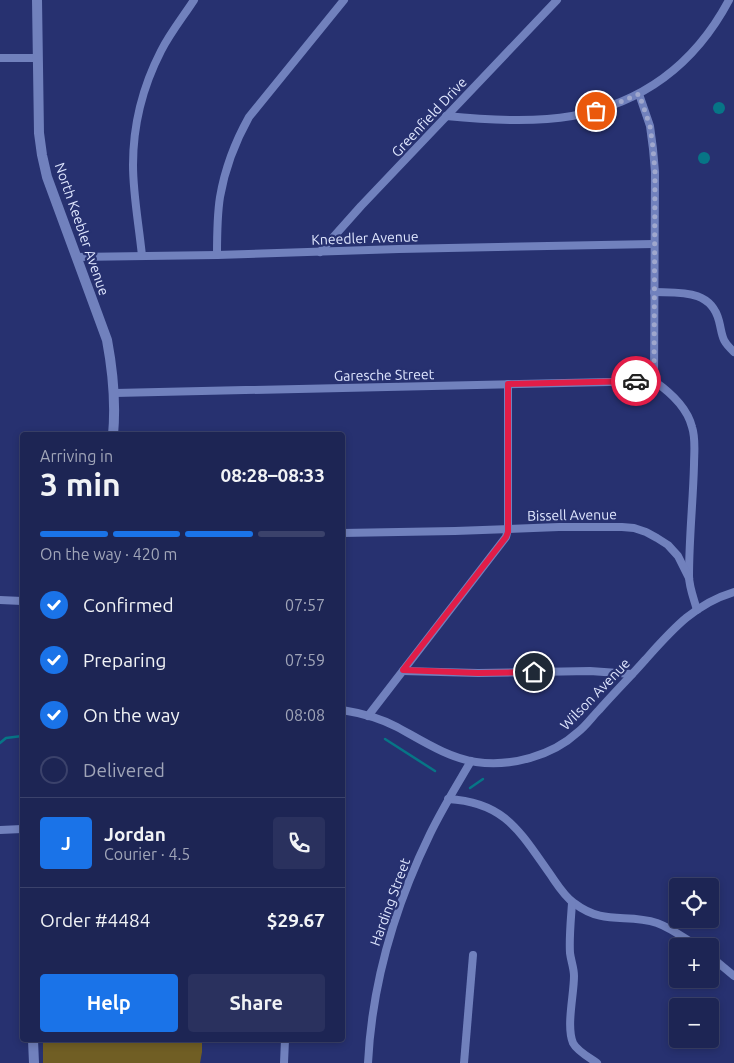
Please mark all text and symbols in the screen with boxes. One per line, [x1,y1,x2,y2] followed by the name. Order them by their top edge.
[388,74,470,160] street label: Greenfield Drive
[575,90,617,132] pin
[582,97,610,125] icon: bag
[52,161,112,297] street label: North Keebler Avenue
[311,228,419,248] street label: Kneedler Avenue
[611,356,661,406] courier
[334,366,435,384] street label: Garesche Street
[622,367,650,395] icon: car
[40,447,113,465] text: Arriving in
[220,464,325,486] text: 08:28–08:33
[40,466,121,502] text: 3 min
[527,506,617,524] street label: Bissell Avenue
[40,545,177,563] text: On the way · 420 m
[40,591,68,619] icon: check
[83,594,174,616] text: Confirmed
[285,596,325,614] text: 07:57
[40,646,68,674] icon: check
[83,649,167,671] text: Preparing
[285,651,325,669] text: 07:59
[513,651,555,693] pin
[557,655,633,733] street label: Wilson Avenue
[520,658,548,686] icon: home
[40,701,68,729] icon: check
[83,704,180,726] text: On the way
[285,706,325,724] text: 08:08
[83,759,165,781] text: Delivered
[273,817,325,869] button: phone
[104,823,166,845] text: Jordan
[61,832,71,854] text: J
[104,845,190,863] text: Courier · 4.5
[367,855,413,948] street label: Harding Street
[669,878,719,1048] map controls
[669,878,719,928] button: locate
[40,909,150,931] text: Order #4484
[267,909,325,931] text: $29.67
[669,938,719,988] button: +
[40,974,178,1032] button: Help
[188,974,325,1032] button: Share
[669,998,719,1048] button: −

